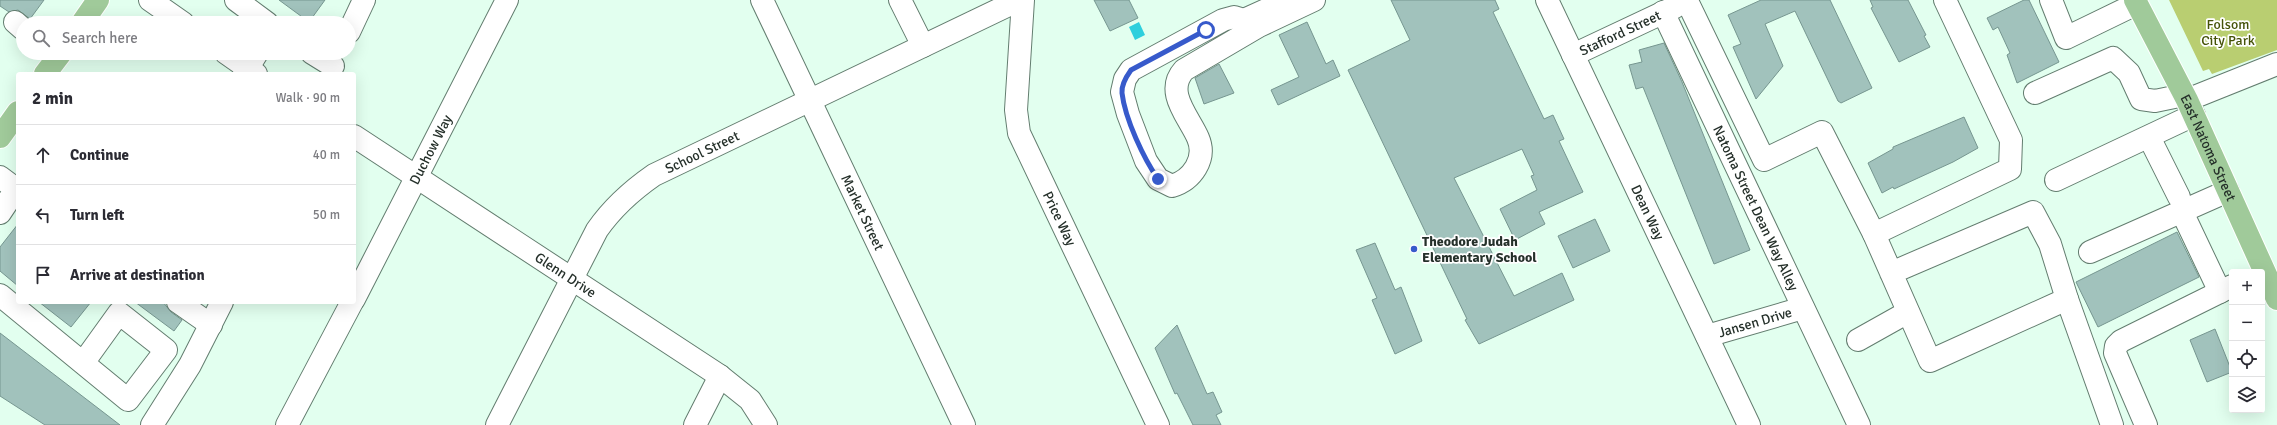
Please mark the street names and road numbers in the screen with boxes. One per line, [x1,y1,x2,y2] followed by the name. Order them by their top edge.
[1577,6,1664,59] street label: Stafford Street
[2177,91,2240,204] street label: East Natoma Street
[406,111,456,187] street label: Duchow Way
[1710,123,1803,294] street label: Natoma Street Dean Way Alley
[662,127,742,177] street label: School Street
[838,172,888,253] street label: Market Street
[1628,182,1668,243] street label: Dean Way
[1039,188,1080,249] street label: Price Way
[532,249,599,301] street label: Glenn Drive
[1716,303,1794,341] street label: Jansen Drive

